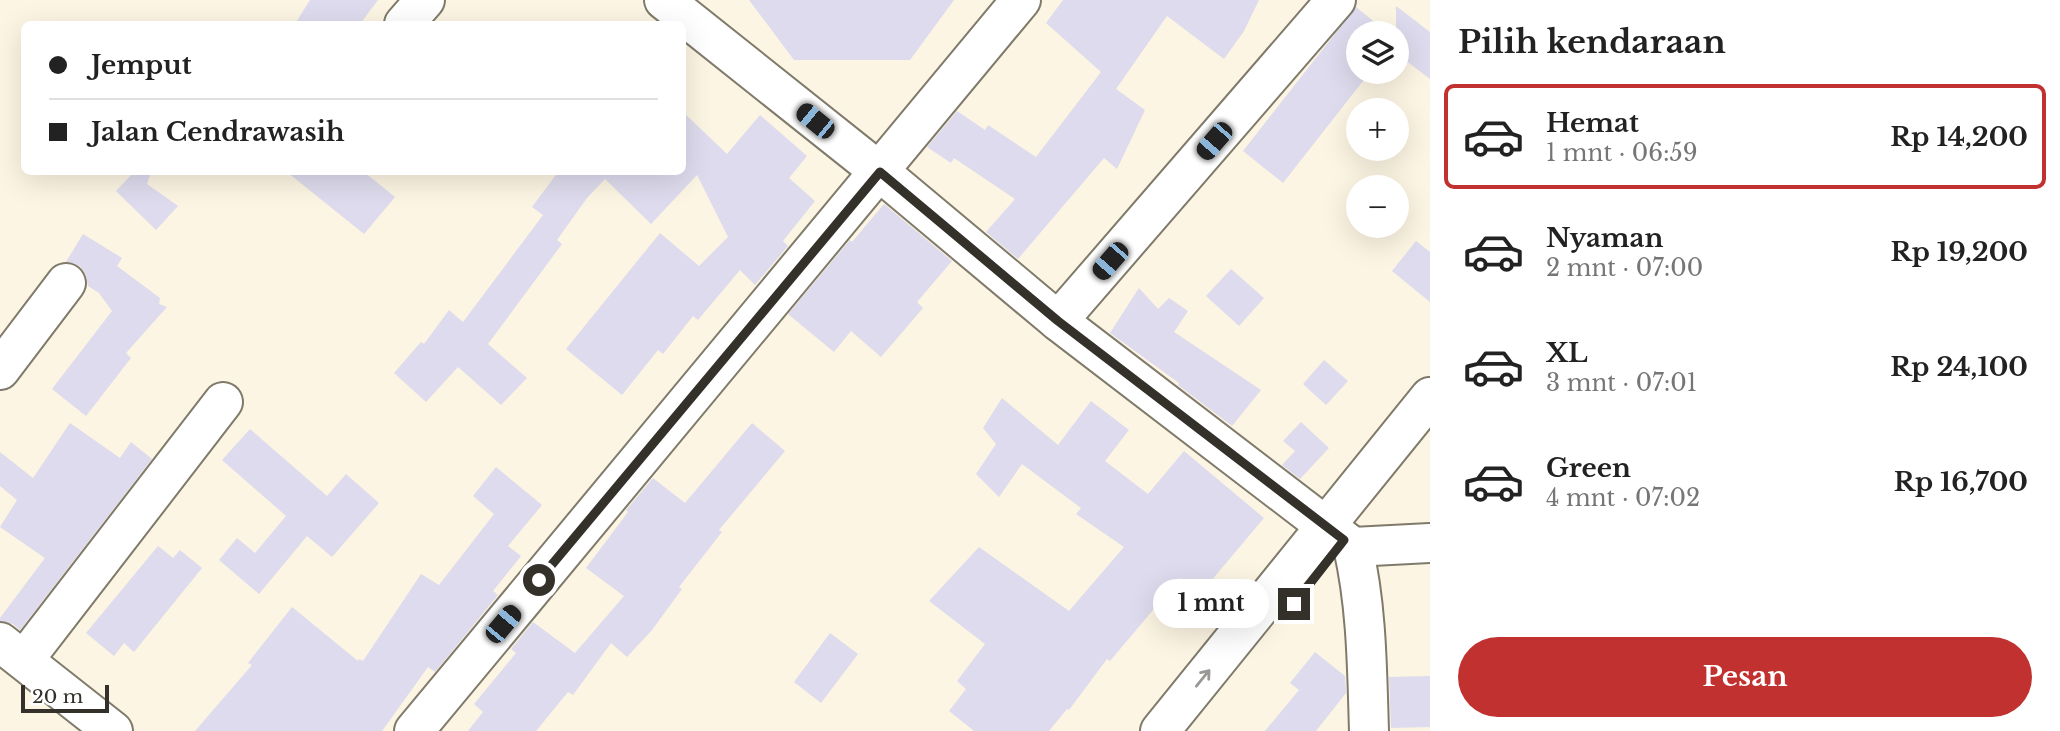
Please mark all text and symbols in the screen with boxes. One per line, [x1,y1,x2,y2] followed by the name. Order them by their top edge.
[1346,21,1409,238] map controls
[1346,21,1409,84] button: layers
[1458,22,1726,62] text: Pilih kendaraan
[91,49,192,81] text: Jemput
[1346,98,1409,161] button: +
[793,100,838,142] car
[1462,105,1525,168] icon: car
[1546,107,1639,139] text: Hemat
[91,116,344,148] text: Jalan Cendrawasih
[1193,118,1236,164] car
[1890,121,2028,153] text: Rp 14,200
[1546,139,1697,167] text: 1 mnt · 06:59
[1346,175,1409,238] button: −
[1462,220,1525,283] icon: car
[1546,222,1663,254] text: Nyaman
[1891,236,2028,268] text: Rp 19,200
[1089,238,1132,284] car
[1546,254,1703,282] text: 2 mnt · 07:00
[1462,335,1525,398] icon: car
[1546,337,1588,369] text: XL
[1890,351,2028,383] text: Rp 24,100
[1546,369,1697,397] text: 3 mnt · 07:01
[1462,450,1525,513] icon: car
[1546,452,1631,484] text: Green
[1894,466,2028,498] text: Rp 16,700
[1546,484,1700,512] text: 4 mnt · 07:02
[523,564,555,596] route start
[1154,580,1270,628] callout: 1 mnt
[1278,588,1310,620] route end
[1177,589,1245,617] text: 1 mnt
[482,601,525,647] car
[1458,637,2032,717] button: Pesan
[1195,669,1211,687] one-way arrow
[21,682,108,714] scale bar
[32,685,83,708] text: 20 m

